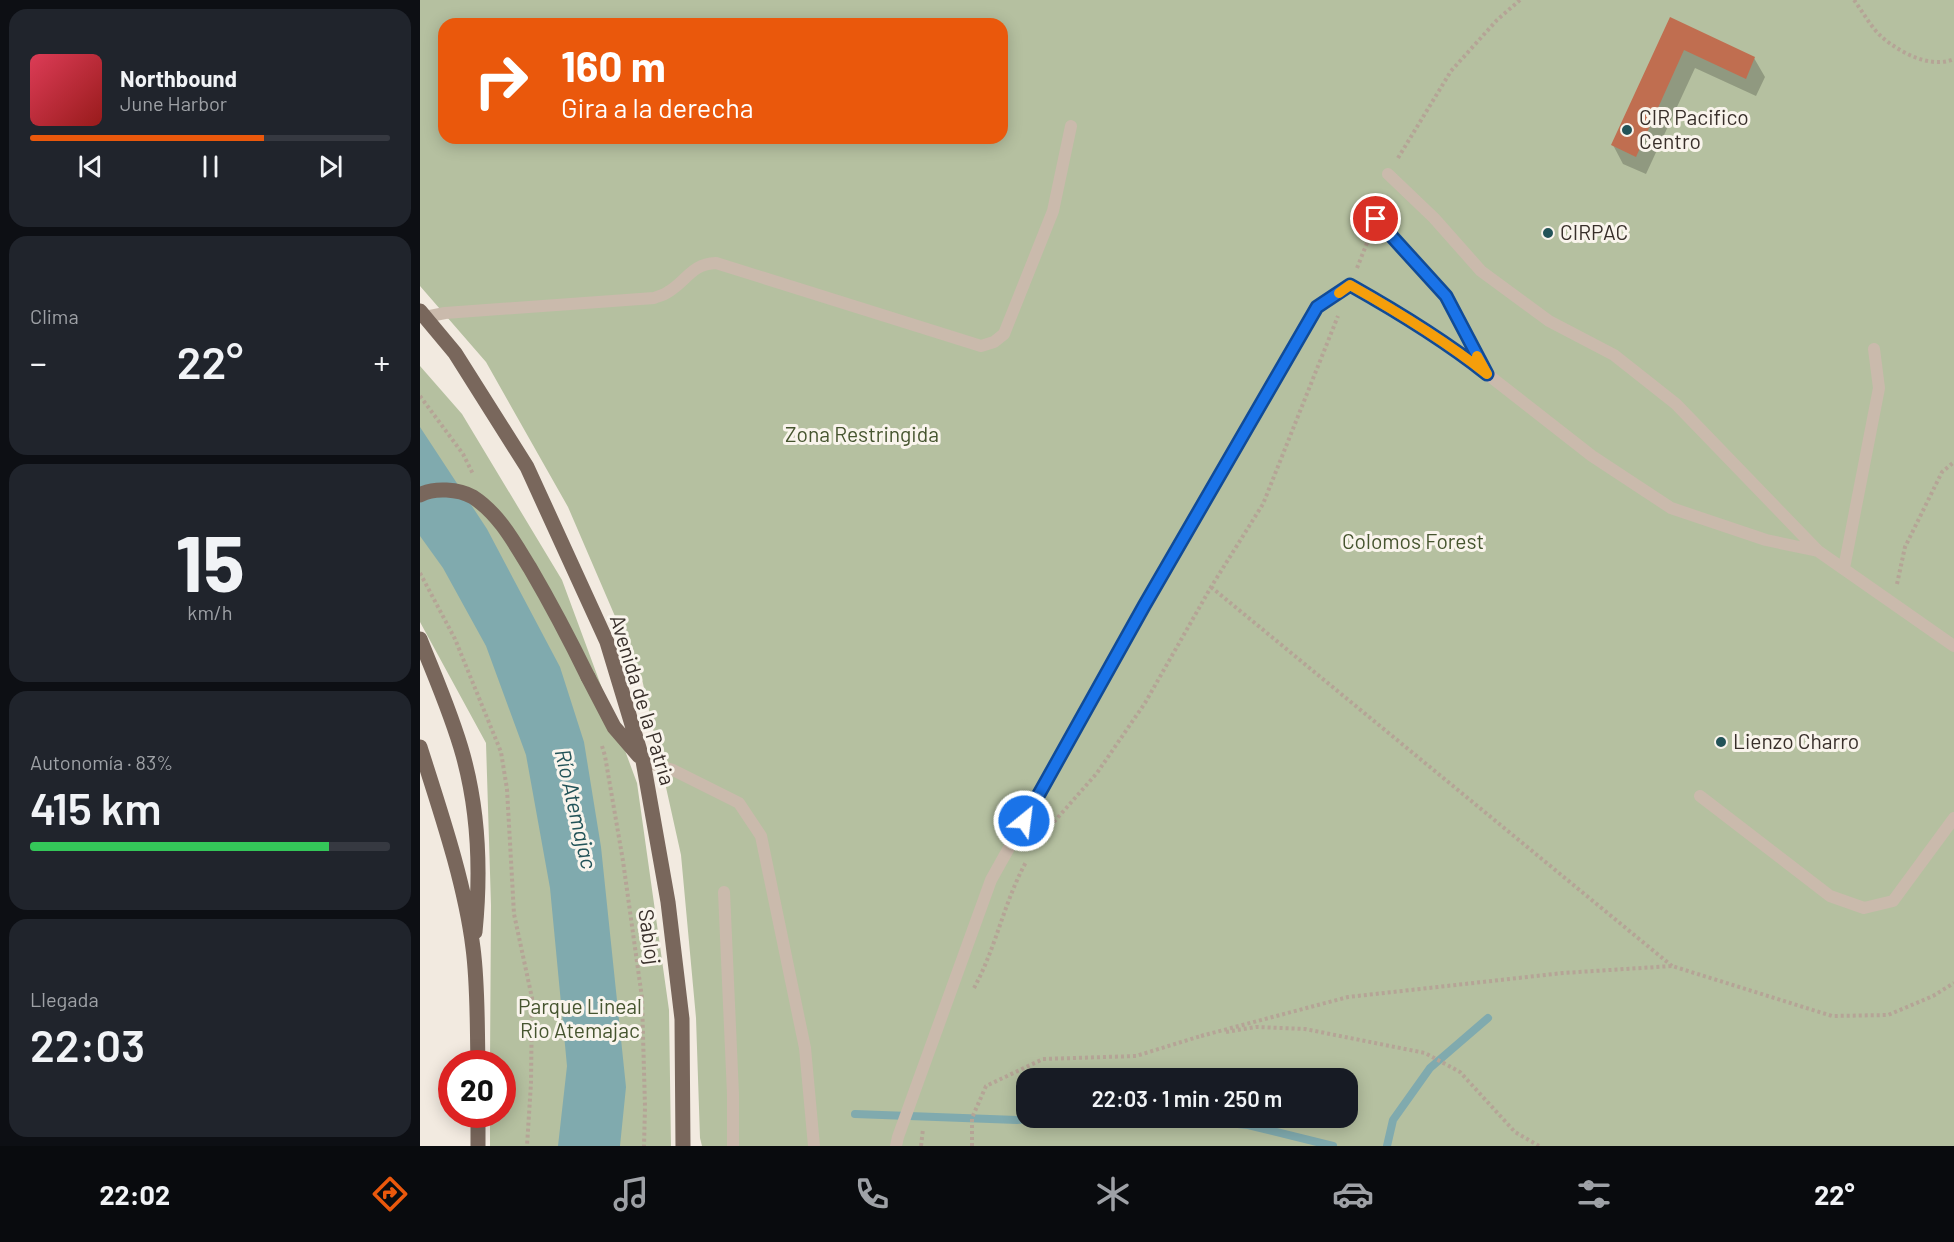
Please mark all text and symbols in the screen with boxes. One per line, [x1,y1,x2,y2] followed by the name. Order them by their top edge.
[561,40,666,90] text: 160 m
[462,42,540,120] icon: right
[120,65,237,91] text: Northbound
[120,91,227,115] text: June Harbor
[561,91,754,123] text: Gira a la derecha
[1639,104,1749,153] place label: CIR Pacifico Centro
[1620,123,1634,137] marker: CIR Pacifico Centro
[74,150,107,183] icon: previous
[194,150,227,183] icon: pause
[314,150,347,183] icon: next
[1350,193,1401,244] pin
[1359,202,1392,235] icon: arrive
[1560,219,1628,244] place label: CIRPAC
[1541,226,1555,240] marker: CIRPAC
[30,304,79,328] text: Clima
[177,334,243,388] text: 22°
[30,342,47,382] text: −
[373,342,390,382] text: +
[785,421,939,446] park label: Zona Restringida
[175,514,245,608] text: 15
[1342,528,1484,553] park label: Colomos Forest
[187,600,233,624] text: km/h
[606,611,681,788] street label: Avenida de la Patria
[1733,728,1859,753] place label: Lienzo Charro
[1714,735,1728,749] marker: Lienzo Charro
[551,746,603,871] water label: Río Atemajac
[30,750,173,774] text: Autonomía · 83%
[30,780,162,834] text: 415 km
[992,789,1056,853] position arrow
[634,907,667,966] street label: Sabloj
[30,987,99,1011] text: Llegada
[518,993,642,1042] park label: Parque Lineal Rio Atemajac
[30,1017,145,1071] text: 22:03
[438,1050,516,1128] speed limit sign: 20
[1092,1085,1282,1111] text: 22:03 · 1 min · 250 m
[369,1173,411,1215] icon: directions
[610,1173,652,1215] icon: music
[851,1173,893,1215] icon: phone
[1092,1173,1134,1215] icon: climate
[1332,1173,1374,1215] icon: car
[1573,1173,1615,1215] icon: filters
[99,1178,170,1210] text: 22:02
[1814,1178,1855,1210] text: 22°

